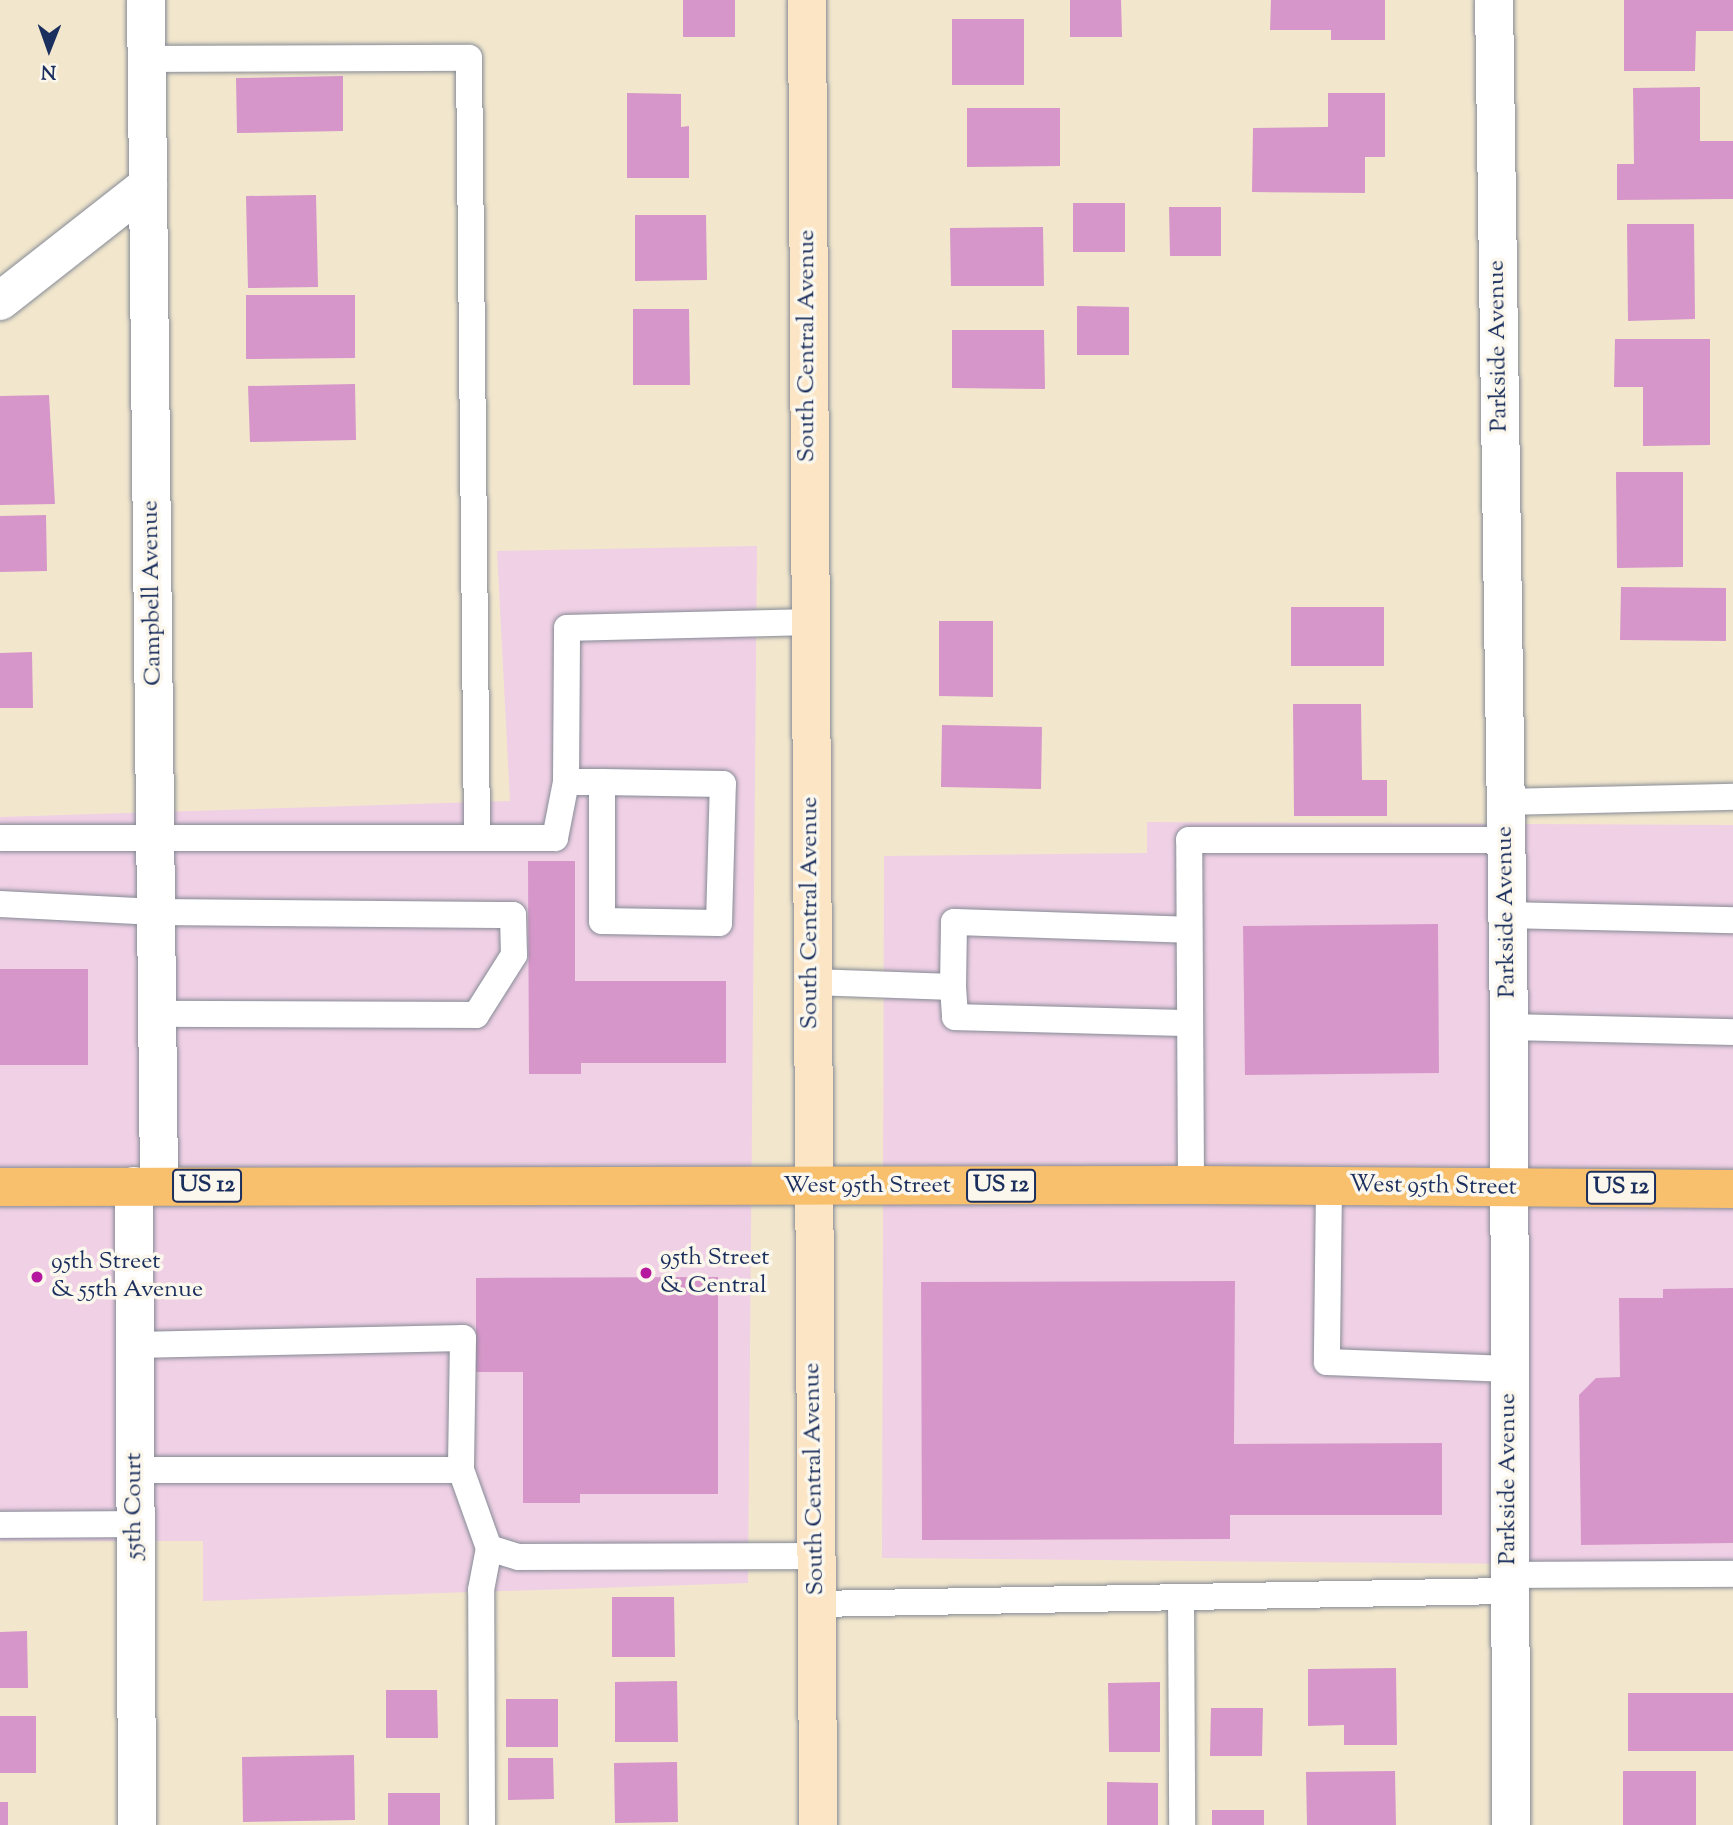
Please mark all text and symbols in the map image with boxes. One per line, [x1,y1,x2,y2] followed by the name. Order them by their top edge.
[14,14,84,84] north arrow
[41,57,56,84] text: N
[794,230,822,462] street label: South Central Avenue
[1483,260,1515,432] street label: Parkside Avenue
[137,500,169,686] street label: Campbell Avenue
[797,797,825,1029] street label: South Central Avenue
[1491,826,1523,998] street label: Parkside Avenue
[172,1166,242,1205] road number: US 12
[966,1166,1036,1205] road number: US 12
[1586,1168,1656,1208] road number: US 12
[1349,1171,1517,1203] street label: West 95th Street
[783,1173,951,1201] street label: West 95th Street
[660,1245,769,1301] place label: 95th Street & Central
[51,1249,203,1305] place label: 95th Street & 55th Avenue
[638,1265,654,1281] marker: 95th Street & Central
[29,1269,45,1285] marker: 95th Street & 55th Avenue
[799,1362,831,1596] street label: South Central Avenue
[1495,1393,1523,1565] street label: Parkside Avenue
[121,1453,149,1559] street label: 55th Court

